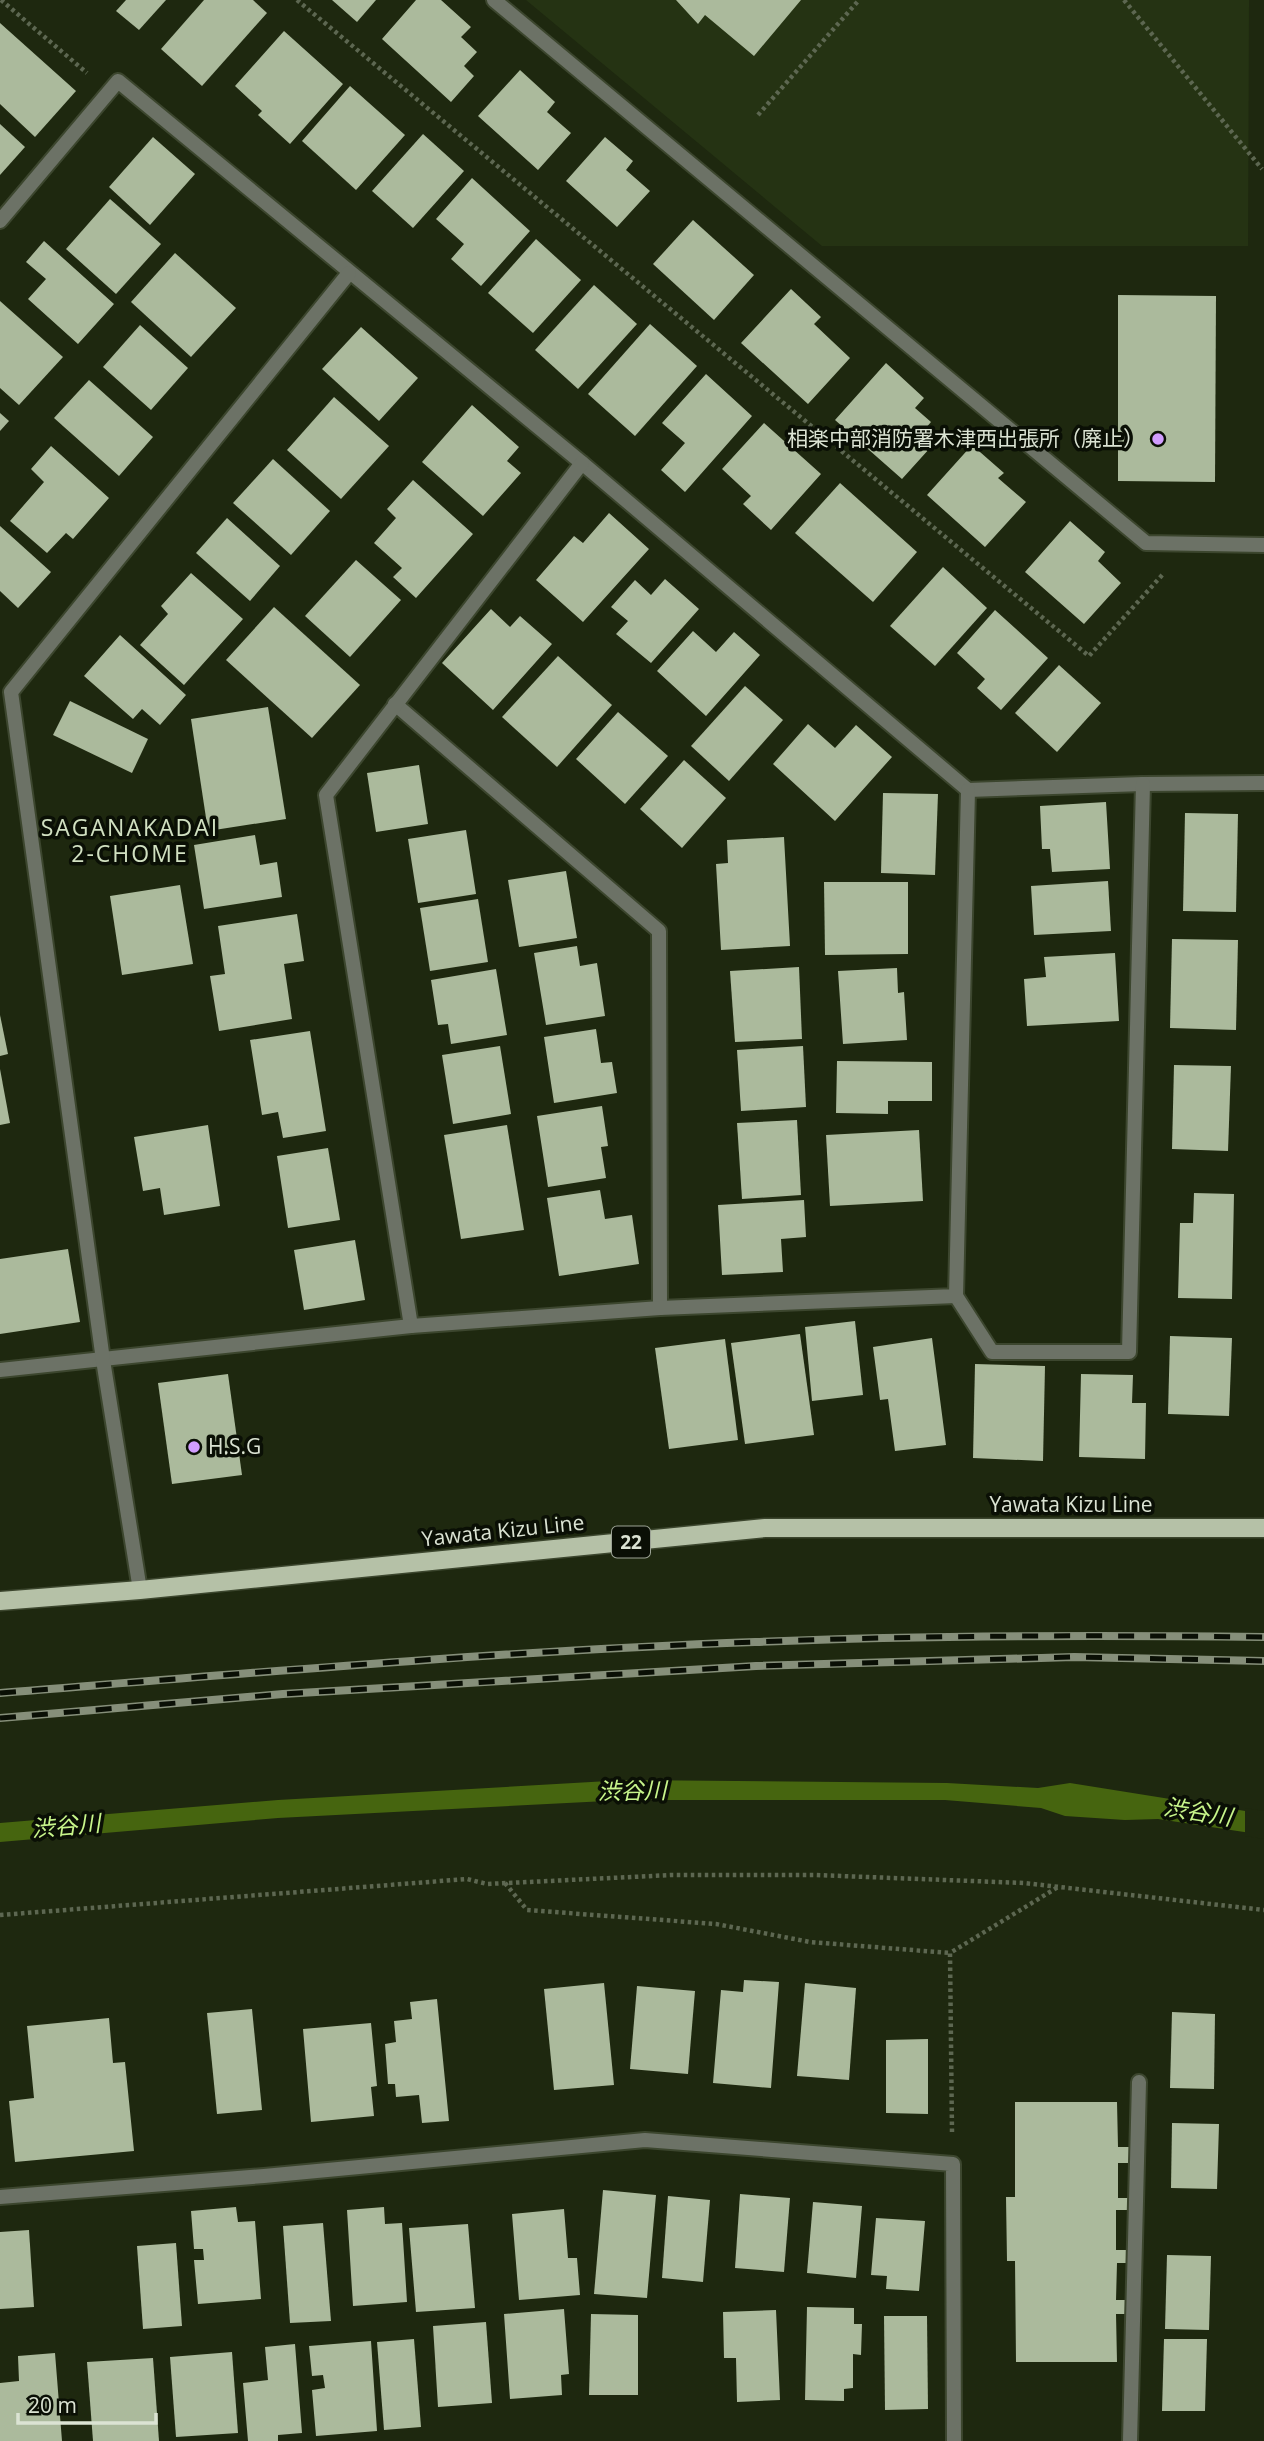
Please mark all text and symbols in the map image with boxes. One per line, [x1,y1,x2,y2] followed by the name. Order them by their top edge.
[787,424,1144,452] place label: 相楽中部消防署木津西出張所（廃止）
[1150,431,1166,447] marker: 相楽中部消防署木津西出張所（廃止）
[41,811,219,869] district label: SAGANAKADAI 2-CHOME
[208,1432,261,1460] place label: H.S.G
[186,1439,202,1455] marker: H.S.G
[989,1490,1153,1518] street label: Yawata Kizu Line
[420,1508,586,1552] street label: Yawata Kizu Line
[612,1526,650,1558] road number: 22
[597,1773,670,1807] water label: 渋谷川
[1162,1790,1238,1833] water label: 渋谷川
[30,1806,105,1844] water label: 渋谷川
[18,2382,156,2426] scale bar
[28,2391,77,2419] text: 20 m

